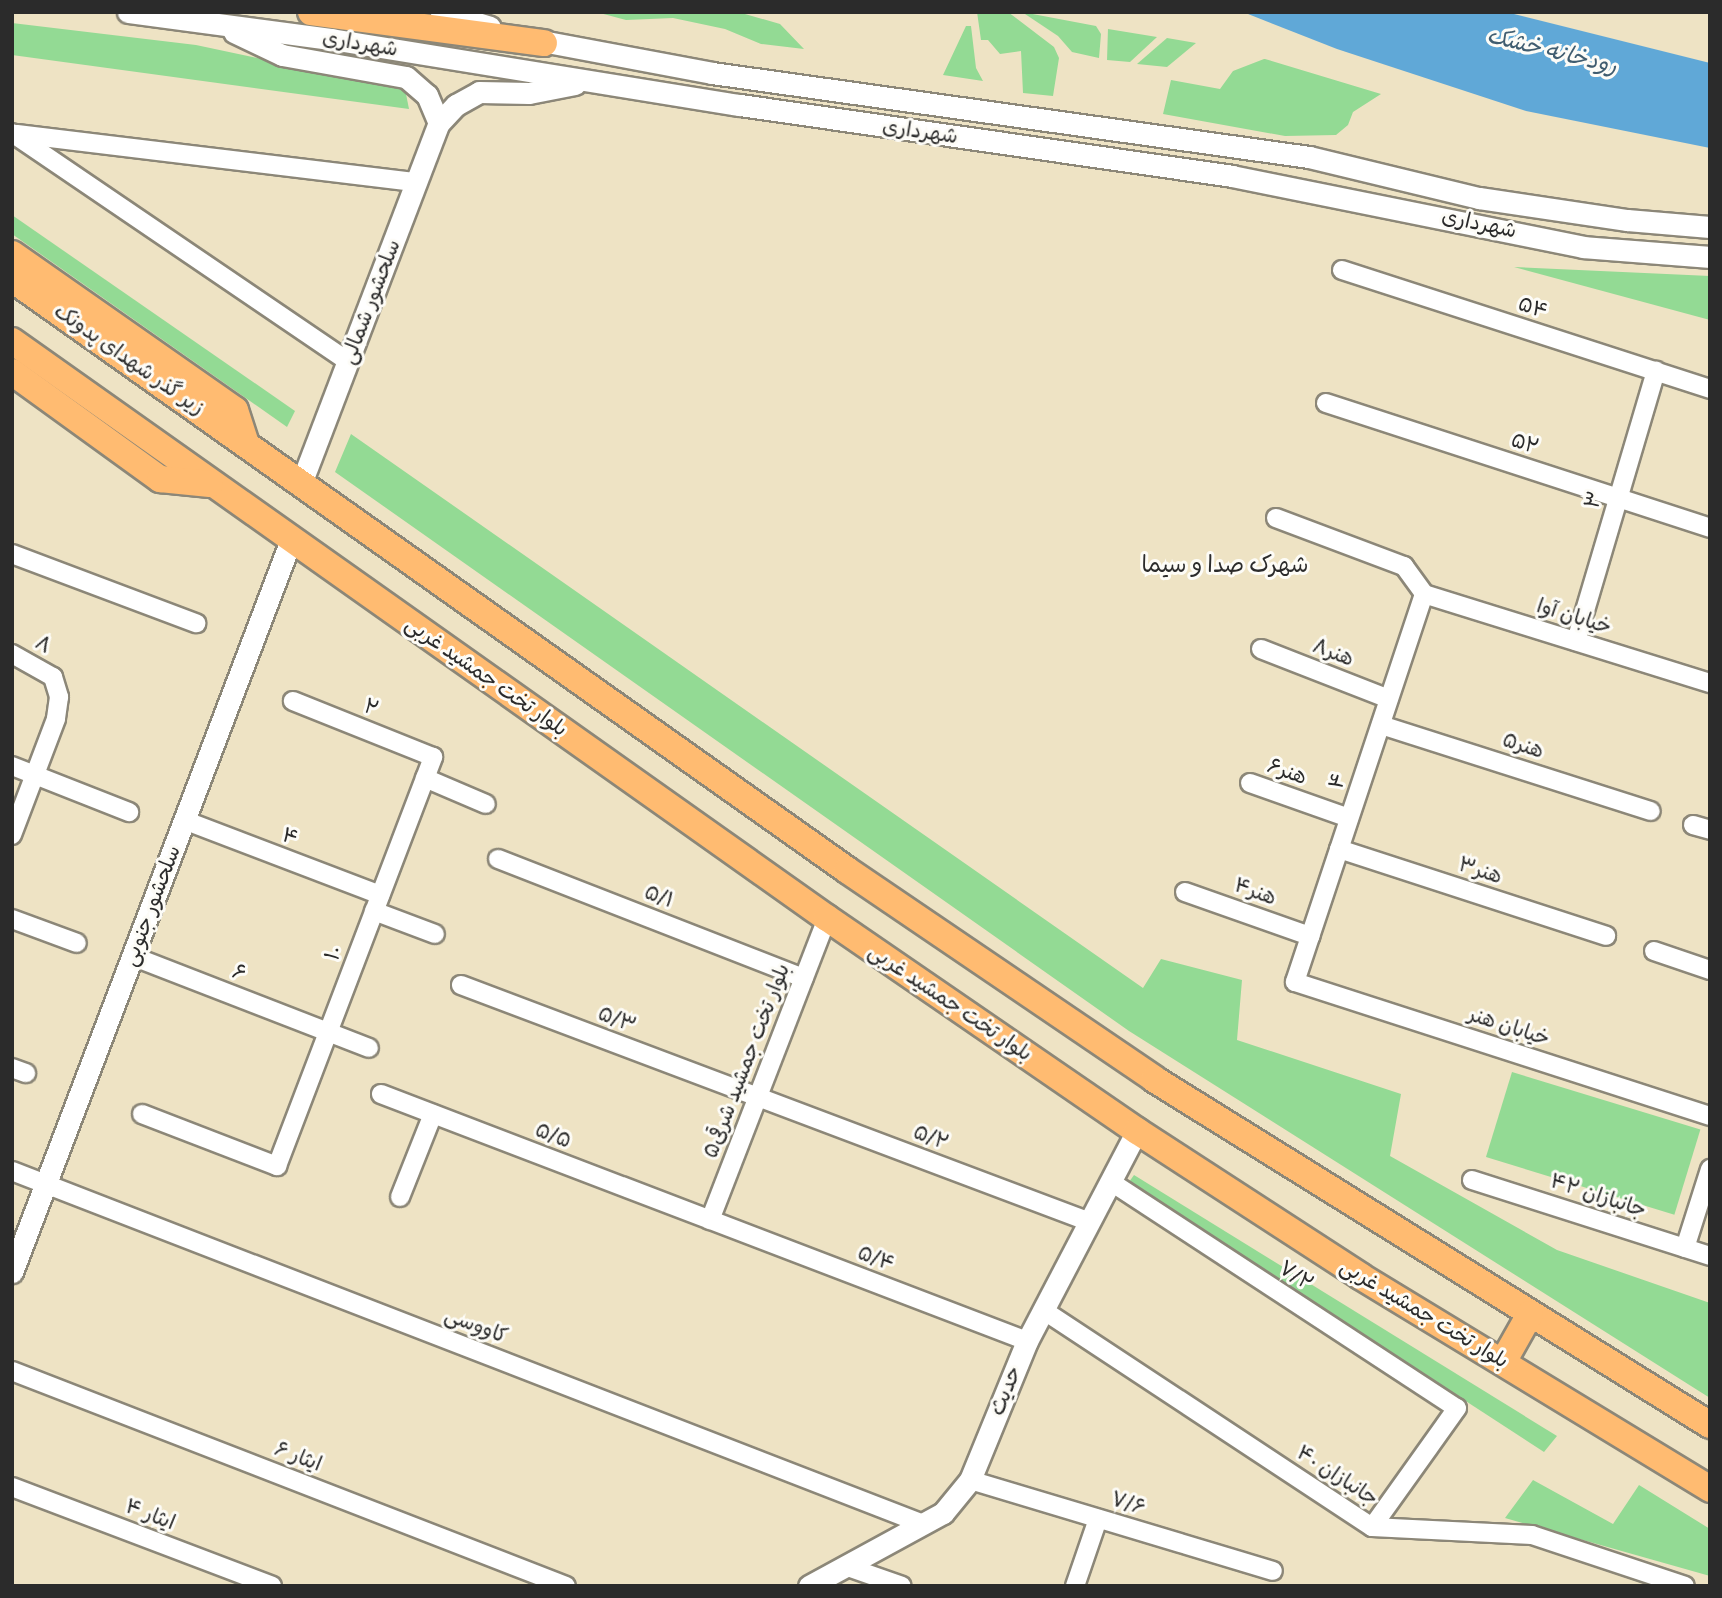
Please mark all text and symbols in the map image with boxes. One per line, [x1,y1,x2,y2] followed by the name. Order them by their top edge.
[1484,22,1620,80] water label: رودخانه خشک
[321,26,399,62] street label: شهرداری
[881,114,959,150] street label: شهرداری
[1439,204,1519,244] street label: شهرداری
[336,236,406,368] street label: سلحشور شمالی
[1515,291,1551,325] street label: ۵۴
[49,299,209,421] street label: زیر گذر شهدای پدونک
[1508,428,1542,460] street label: ۵۲
[1579,488,1609,512] street label: ۳
[1141,551,1309,579] district label: شهرک صدا و سیما
[1534,594,1614,640] street label: خیابان آوا
[400,612,572,742] street label: بلوار تخت جمشید غربی
[30,630,56,660] street label: ۸
[1309,634,1357,672] street label: هنر۸
[360,694,382,722] street label: ۲
[1499,728,1547,764] street label: هنر۵
[1264,753,1310,791] street label: هنر۶
[1324,769,1352,793] street label: ۴
[278,822,302,852] street label: ۴
[117,842,187,970] street label: سلحشور جنوبی
[1455,852,1505,890] street label: هنر۳
[1230,873,1280,911] street label: هنر۴
[641,880,677,914] street label: ۵/۱
[863,939,1037,1067] street label: بلوار تخت جمشید غربی
[320,942,348,964] street label: ۱۰
[229,959,249,987] street label: ۶
[698,960,796,1162] street label: بلوار تخت جمشید شرقی۵
[594,1001,640,1039] street label: ۵/۳
[1465,1002,1553,1052] street label: خیابان هنر
[531,1118,575,1154] street label: ۵/۵
[910,1120,952,1156] street label: ۵/۲
[1547,1169,1649,1223] street label: ۴۲ جانبازان
[854,1240,898,1278] street label: ۵/۴
[1335,1254,1513,1374] street label: بلوار تخت جمشید غربی
[1274,1255,1318,1297] street label: ۷/۲
[441,1303,511,1349] street label: کاووسی
[985,1363,1027,1419] street label: حدیث
[271,1437,325,1477] street label: ایثار ۶
[1291,1440,1383,1512] street label: ۴۰ جانبازان
[1108,1487,1148,1521] street label: ۷/۶
[121,1494,179,1536] street label: ایثار ۴

